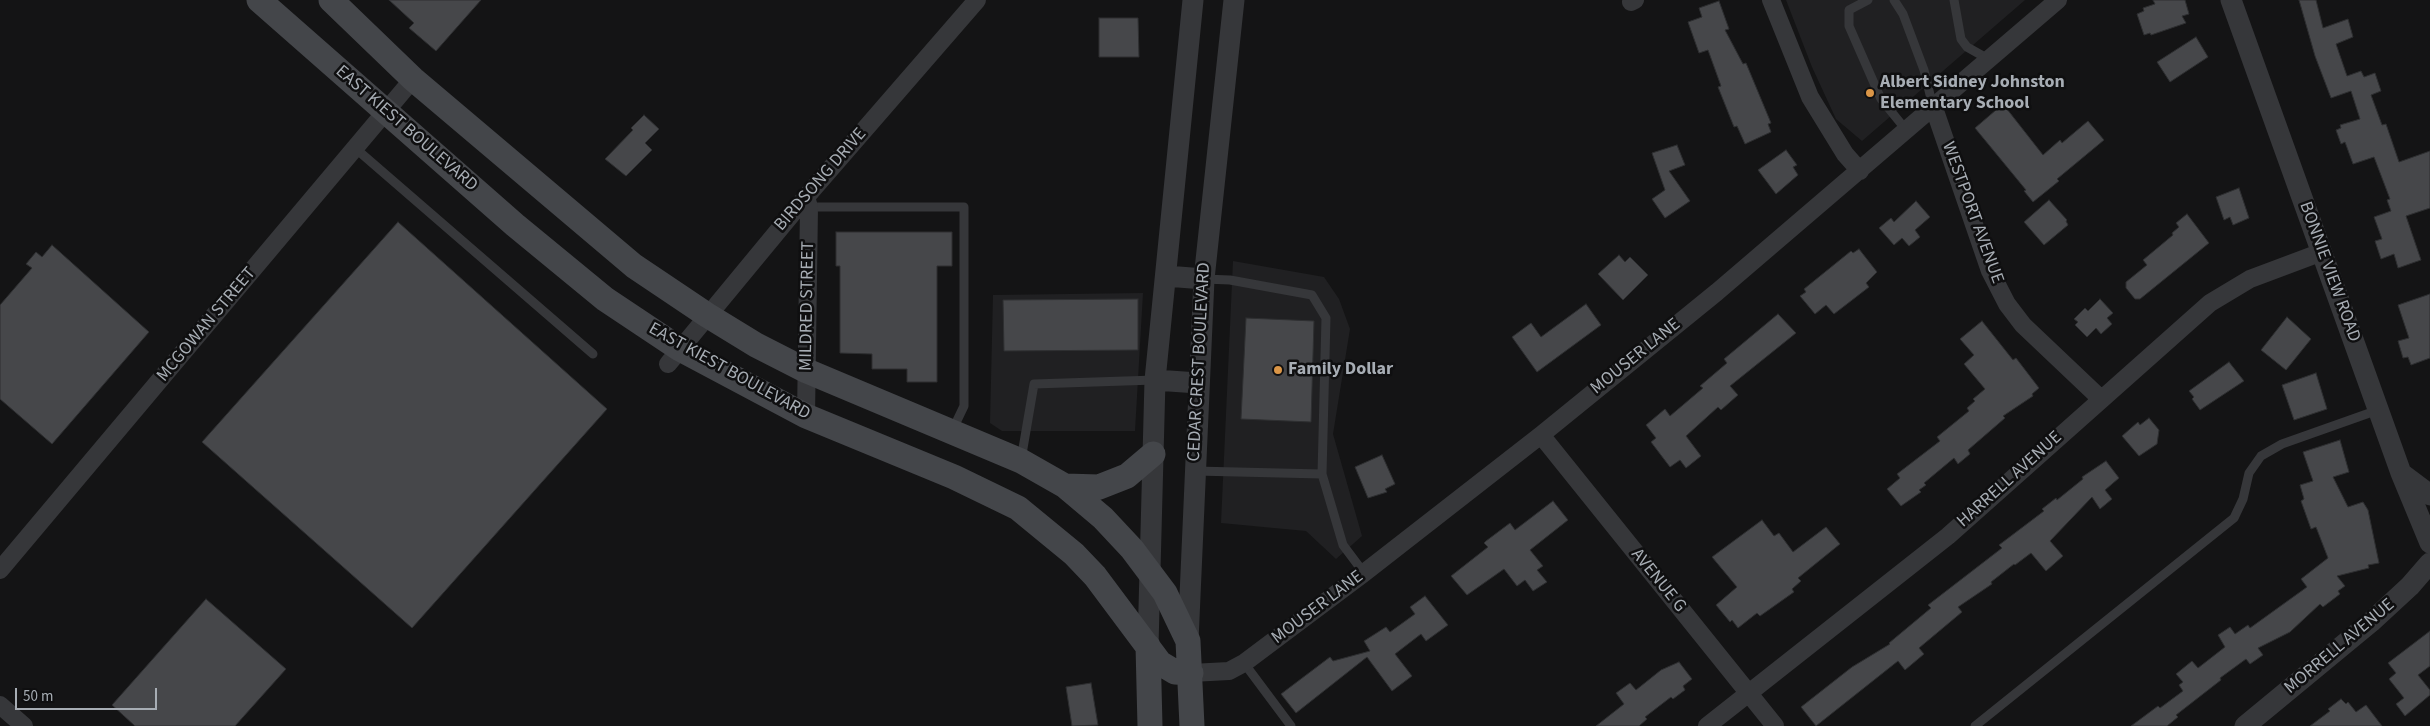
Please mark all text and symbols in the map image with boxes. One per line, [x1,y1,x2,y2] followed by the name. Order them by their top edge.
[330,61,482,197] street label: EAST KIEST BOULEVARD
[1880,72,2065,115] place label: Albert Sidney Johnston Elementary School
[1864,87,1876,99] marker: Albert Sidney Johnston Elementary School
[770,124,872,236] street label: BIRDSONG DRIVE
[1936,139,2008,287] street label: WESTPORT AVENUE
[2294,199,2364,345] street label: BONNIE VIEW ROAD
[796,241,820,371] street label: MILDRED STREET
[1184,262,1216,462] street label: CEDAR CREST BOULEVARD
[153,263,261,387] street label: MCGOWAN STREET
[1587,314,1685,400] street label: MOUSER LANE
[644,319,814,425] street label: EAST KIEST BOULEVARD
[1288,359,1393,381] place label: Family Dollar
[1272,364,1284,376] marker: Family Dollar
[1953,427,2067,533] street label: HARRELL AVENUE
[1626,545,1690,617] street label: AVENUE G
[1268,567,1368,649] street label: MOUSER LANE
[2281,595,2399,699] street label: MORRELL AVENUE
[18,678,160,710] scale bar
[23,686,53,707] text: 50 m

